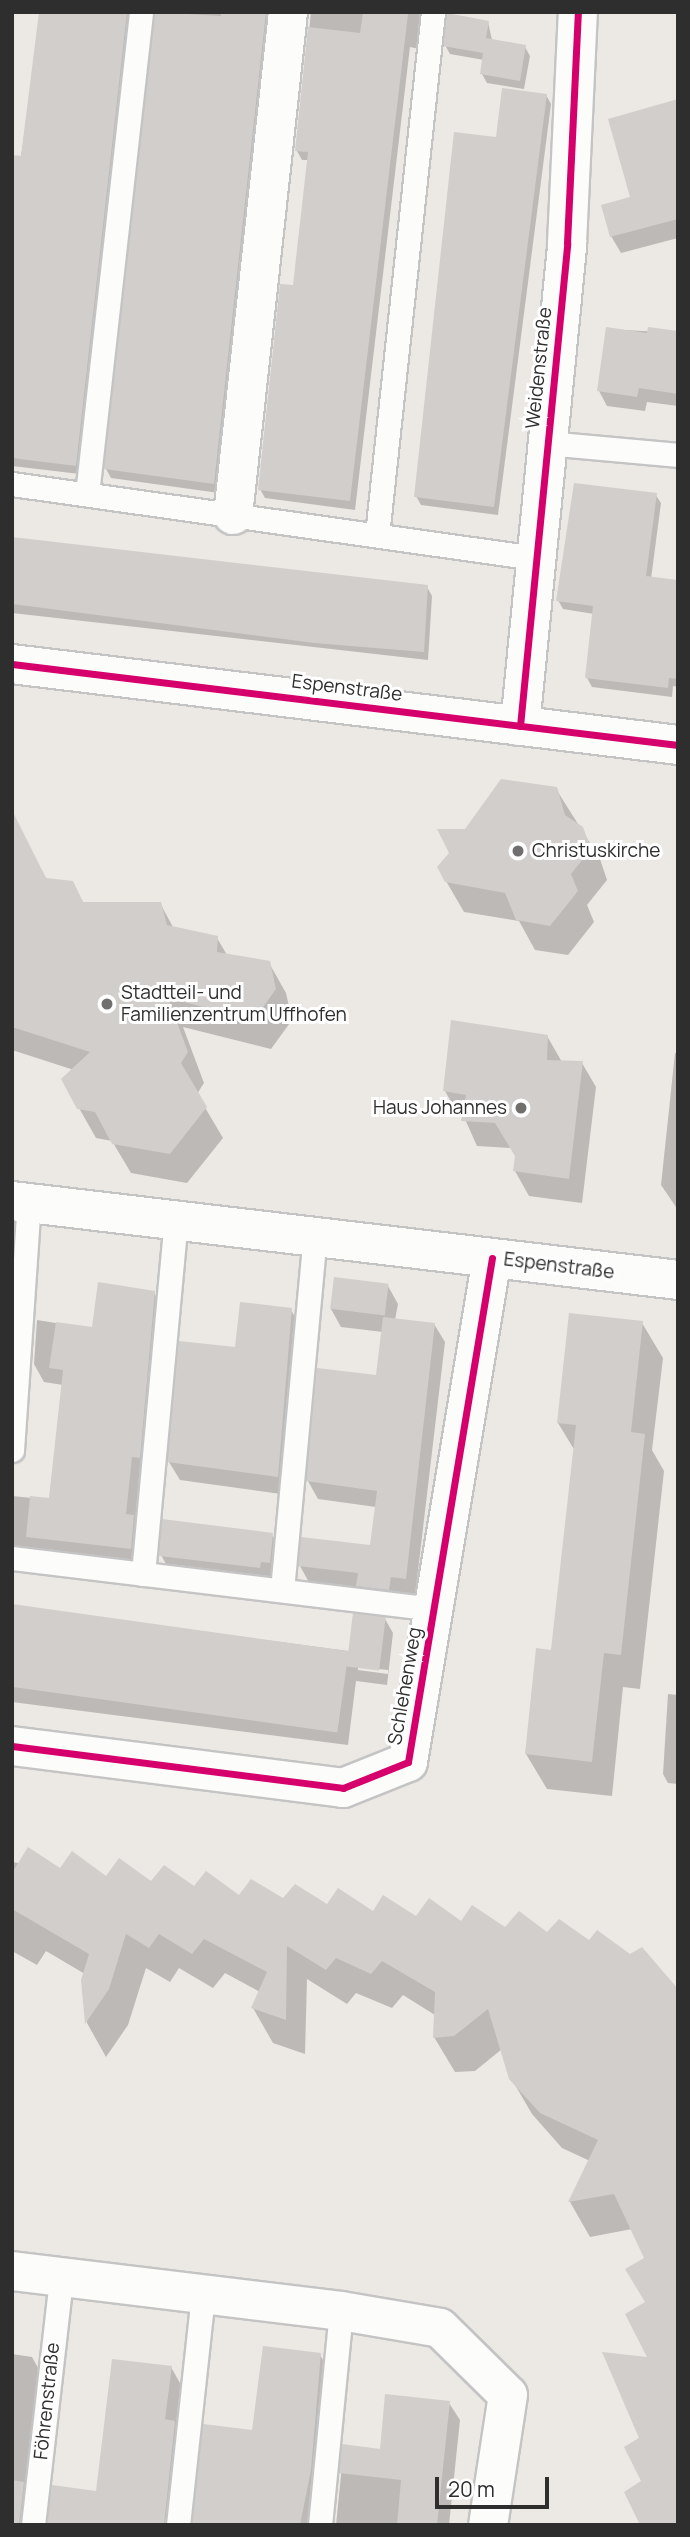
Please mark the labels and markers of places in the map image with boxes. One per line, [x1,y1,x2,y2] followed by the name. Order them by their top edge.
[532,840,660,862] place label: Christuskirche
[510,843,526,859] marker: Christuskirche
[121,982,347,1026] place label: Stadtteil- und Familienzentrum Uffhofen
[99,996,115,1012] marker: Stadtteil- und Familienzentrum Uffhofen
[373,1097,507,1119] place label: Haus Johannes
[513,1100,529,1116] marker: Haus Johannes

